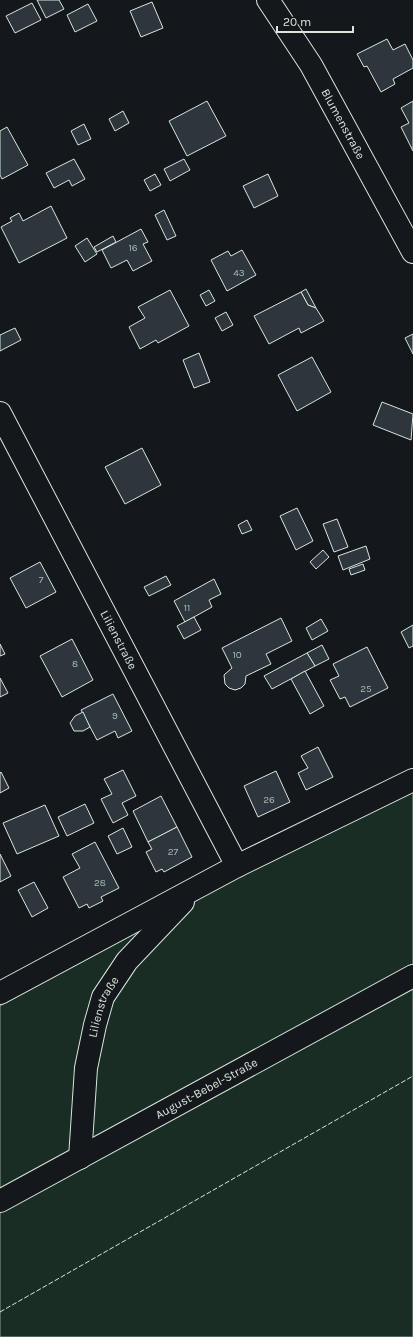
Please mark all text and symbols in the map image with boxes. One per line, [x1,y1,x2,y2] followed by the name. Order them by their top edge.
[277,8,353,34] scale bar
[283,15,311,29] text: 20 m
[318,86,368,162] street label: Blumenstraße
[128,242,138,254] house number: 16
[233,267,245,279] house number: 43
[39,574,44,586] house number: 7
[184,602,190,614] house number: 11
[97,608,140,672] street label: Lilienstraße
[232,649,242,661] house number: 10
[72,658,78,670] house number: 8
[360,683,372,695] house number: 25
[112,710,118,722] house number: 9
[263,794,275,806] house number: 26
[168,846,179,858] house number: 27
[94,877,106,889] house number: 28
[86,974,122,1039] street label: Lilienstraße
[153,1055,260,1122] street label: August-Bebel-Straße

